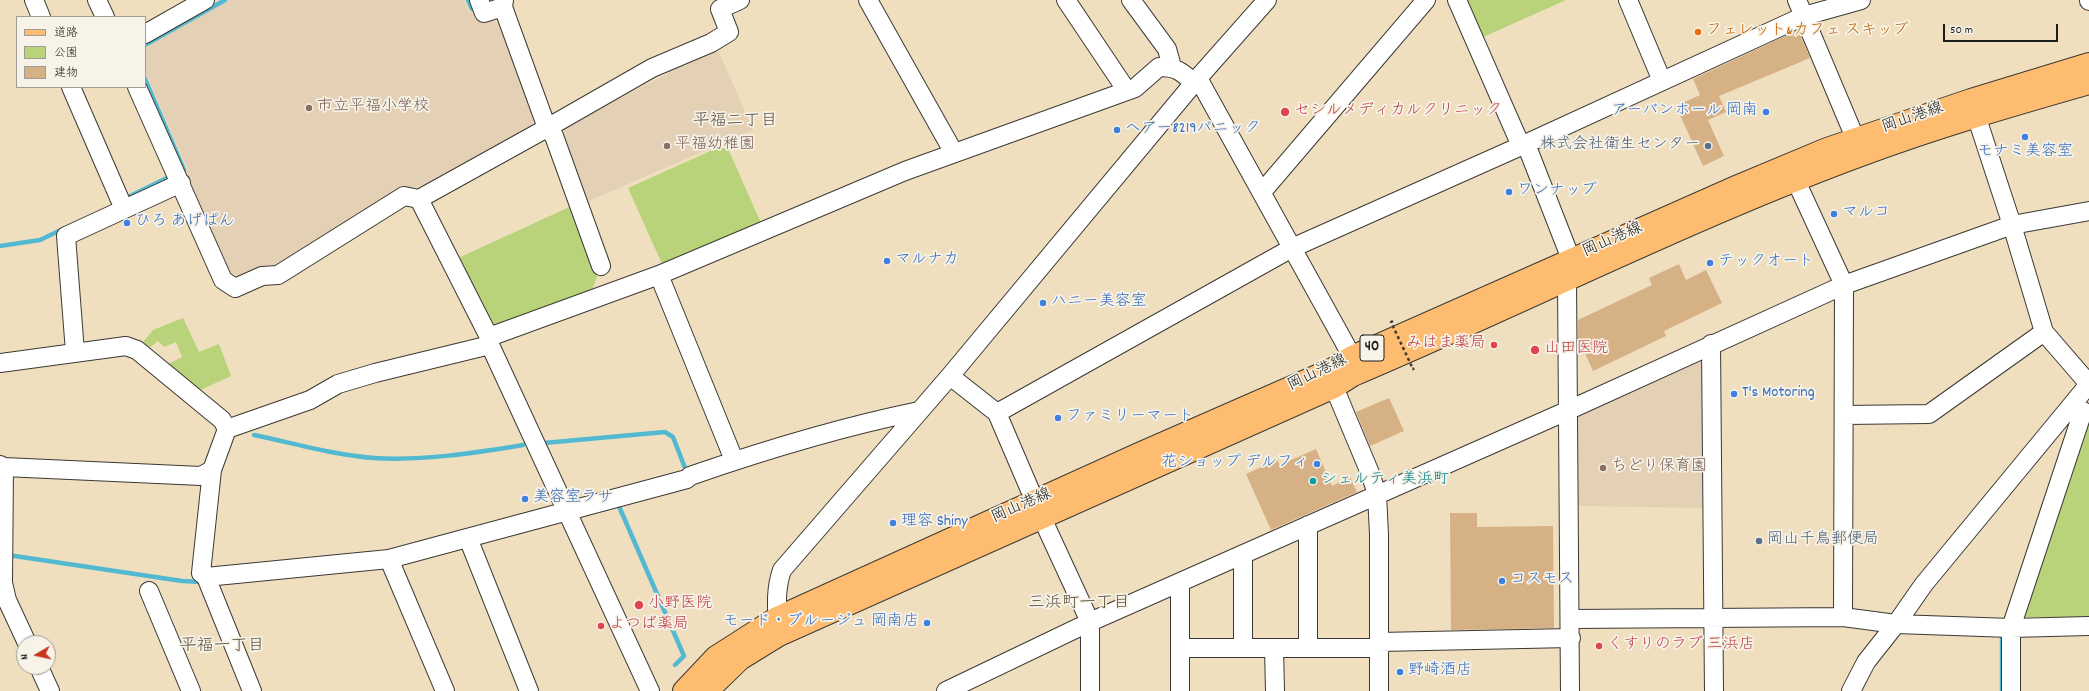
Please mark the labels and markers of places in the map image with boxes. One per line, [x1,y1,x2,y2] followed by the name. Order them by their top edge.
[1706,22,1909,42] place label: フェレット&カフェ スキップ
[1693,27,1703,37] marker: フェレット&カフェ スキップ
[317,98,429,118] place label: 市立平福小学校
[1294,102,1502,122] place label: セシルメディカルクリニック
[1611,102,1758,122] place label: アーバンホール 岡南
[304,103,314,113] marker: 市立平福小学校
[1279,106,1291,118] marker: セシルメディカルクリニック
[1761,107,1771,117] marker: アーバンホール 岡南
[1125,120,1261,140] place label: ヘアー8219パニック
[1112,125,1122,135] marker: ヘアー8219パニック
[2020,132,2030,142] marker: モナミ美容室
[675,136,755,156] place label: 平福幼稚園
[1540,136,1700,156] place label: 株式会社衛生センター
[662,141,672,151] marker: 平福幼稚園
[1703,141,1713,151] marker: 株式会社衛生センター
[1977,143,2073,163] place label: モナミ美容室
[1517,182,1597,202] place label: ワンナップ
[1504,187,1514,197] marker: ワンナップ
[1842,204,1890,224] place label: マルコ
[1829,209,1839,219] marker: マルコ
[135,213,235,233] place label: ひろ あげぱん
[122,218,132,228] marker: ひろ あげぱん
[895,251,959,271] place label: マルナカ
[1718,253,1814,273] place label: テックオート
[882,256,892,266] marker: マルナカ
[1705,258,1715,268] marker: テックオート
[1051,293,1147,313] place label: ハニー美容室
[1038,298,1048,308] marker: ハニー美容室
[1406,335,1486,355] place label: みはま薬局
[1489,340,1499,350] marker: みはま薬局
[1544,340,1608,360] place label: 山田医院
[1529,344,1541,356] marker: 山田医院
[1742,384,1815,404] place label: T's Motoring
[1729,389,1739,399] marker: T's Motoring
[1066,408,1194,428] place label: ファミリーマート
[1053,413,1063,423] marker: ファミリーマート
[1161,454,1309,474] place label: 花ショップ デルフィ
[1611,458,1707,478] place label: ちどり保育園
[1312,459,1322,469] marker: 花ショップ デルフィ
[1598,463,1608,473] marker: ちどり保育園
[1321,471,1449,491] place label: シェルティ美浜町
[1308,476,1318,486] marker: シェルティ美浜町
[533,489,613,509] place label: 美容室ラサ
[520,494,530,504] marker: 美容室ラサ
[901,513,968,533] place label: 理容 Shiny
[888,518,898,528] marker: 理容 Shiny
[1767,531,1879,551] place label: 岡山千鳥郵便局
[1754,536,1764,546] marker: 岡山千鳥郵便局
[1510,571,1574,591] place label: コスモス
[1497,576,1507,586] marker: コスモス
[648,595,712,615] place label: 小野医院
[633,599,645,611] marker: 小野医院
[723,613,919,633] place label: モード・ブルージュ 岡南店
[609,616,689,636] place label: よつば薬局
[922,618,932,628] marker: モード・ブルージュ 岡南店
[596,621,606,631] marker: よつば薬局
[1607,636,1755,656] place label: くすりのラブ 三浜店
[1594,641,1604,651] marker: くすりのラブ 三浜店
[1408,662,1472,682] place label: 野崎酒店
[1395,667,1405,677] marker: 野崎酒店

